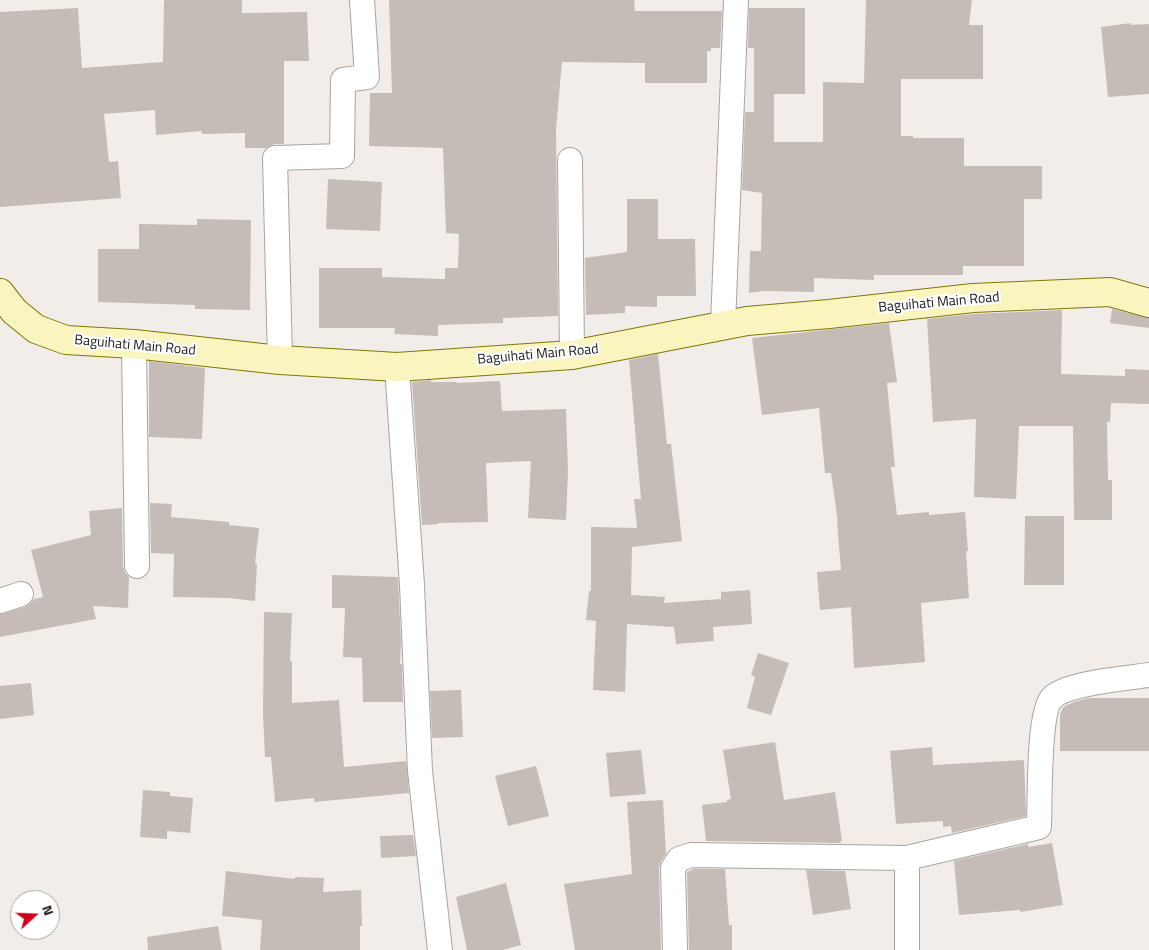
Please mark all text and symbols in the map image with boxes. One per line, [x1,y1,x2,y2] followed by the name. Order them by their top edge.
[878,289,1000,317] street label: Baguihati Main Road
[74,332,196,360] street label: Baguihati Main Road
[477,341,599,369] street label: Baguihati Main Road
[10,890,60,940] north arrow
[37,902,60,918] text: N

